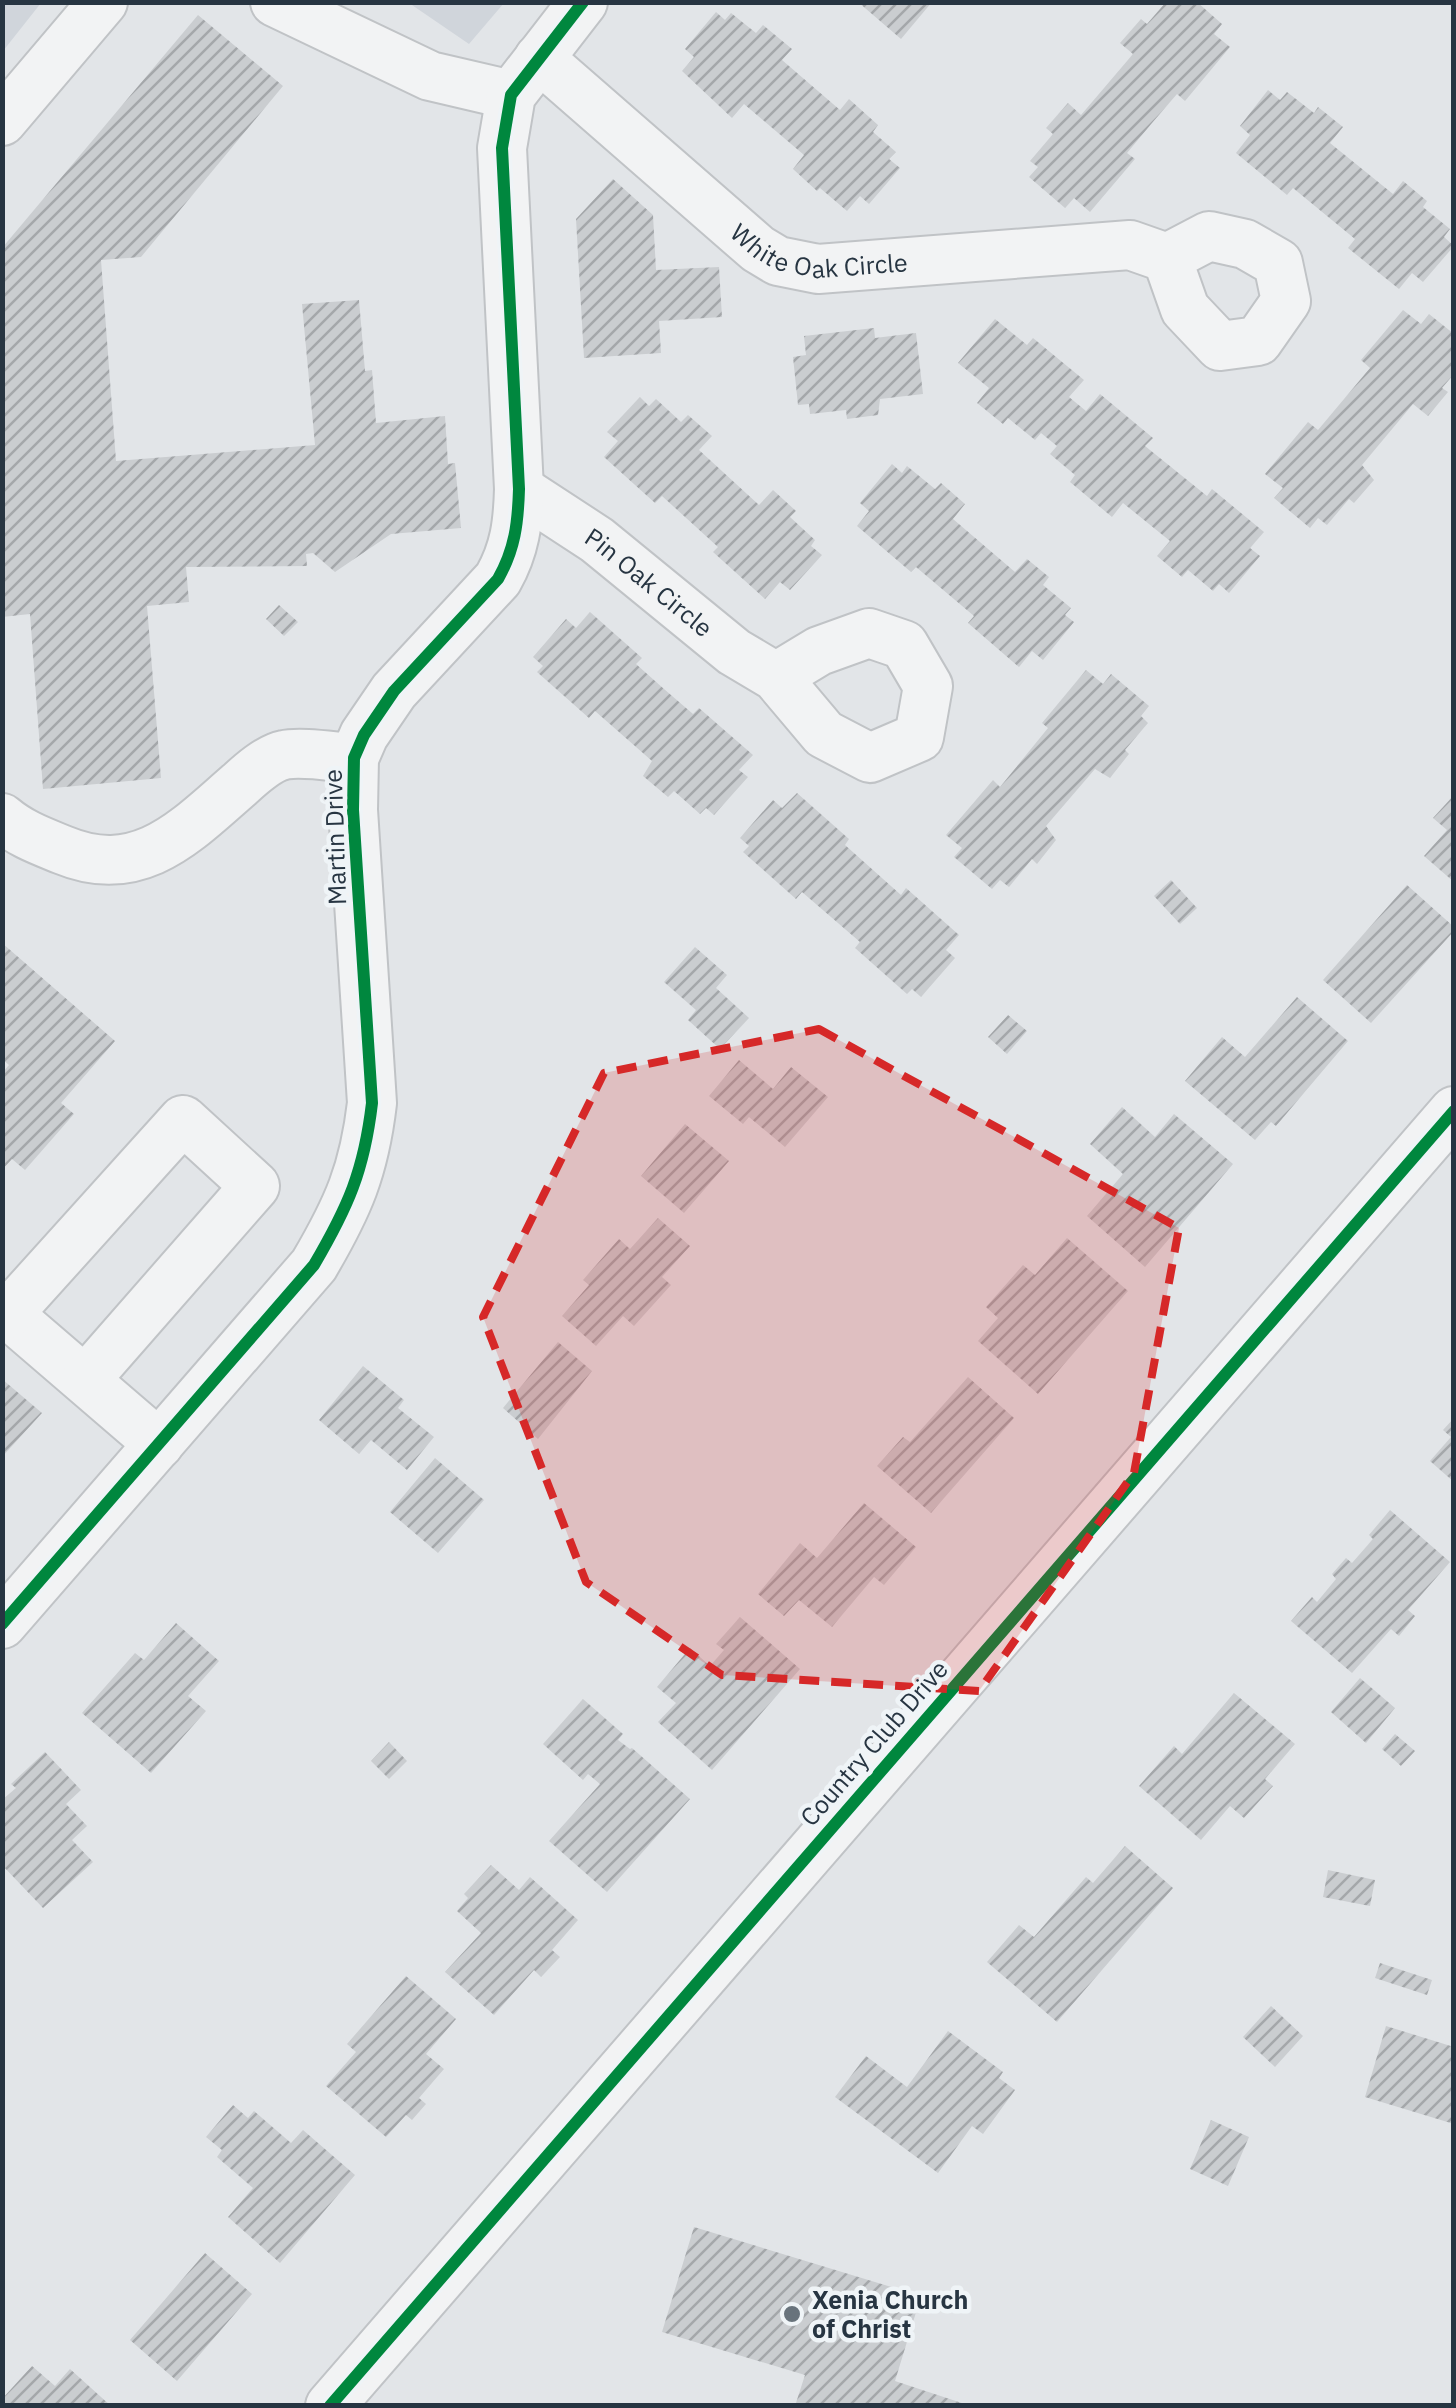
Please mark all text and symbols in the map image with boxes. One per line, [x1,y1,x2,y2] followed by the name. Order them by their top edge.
[724,216,909,285] street label: White Oak Circle
[579,520,720,644] street label: Pin Oak Circle
[316,768,353,906] street label: Martin Drive
[792,1653,955,1833] street label: Country Club Drive
[812,2283,968,2345] place label: Xenia Church of Christ
[781,2303,803,2325] marker: Xenia Church of Christ

